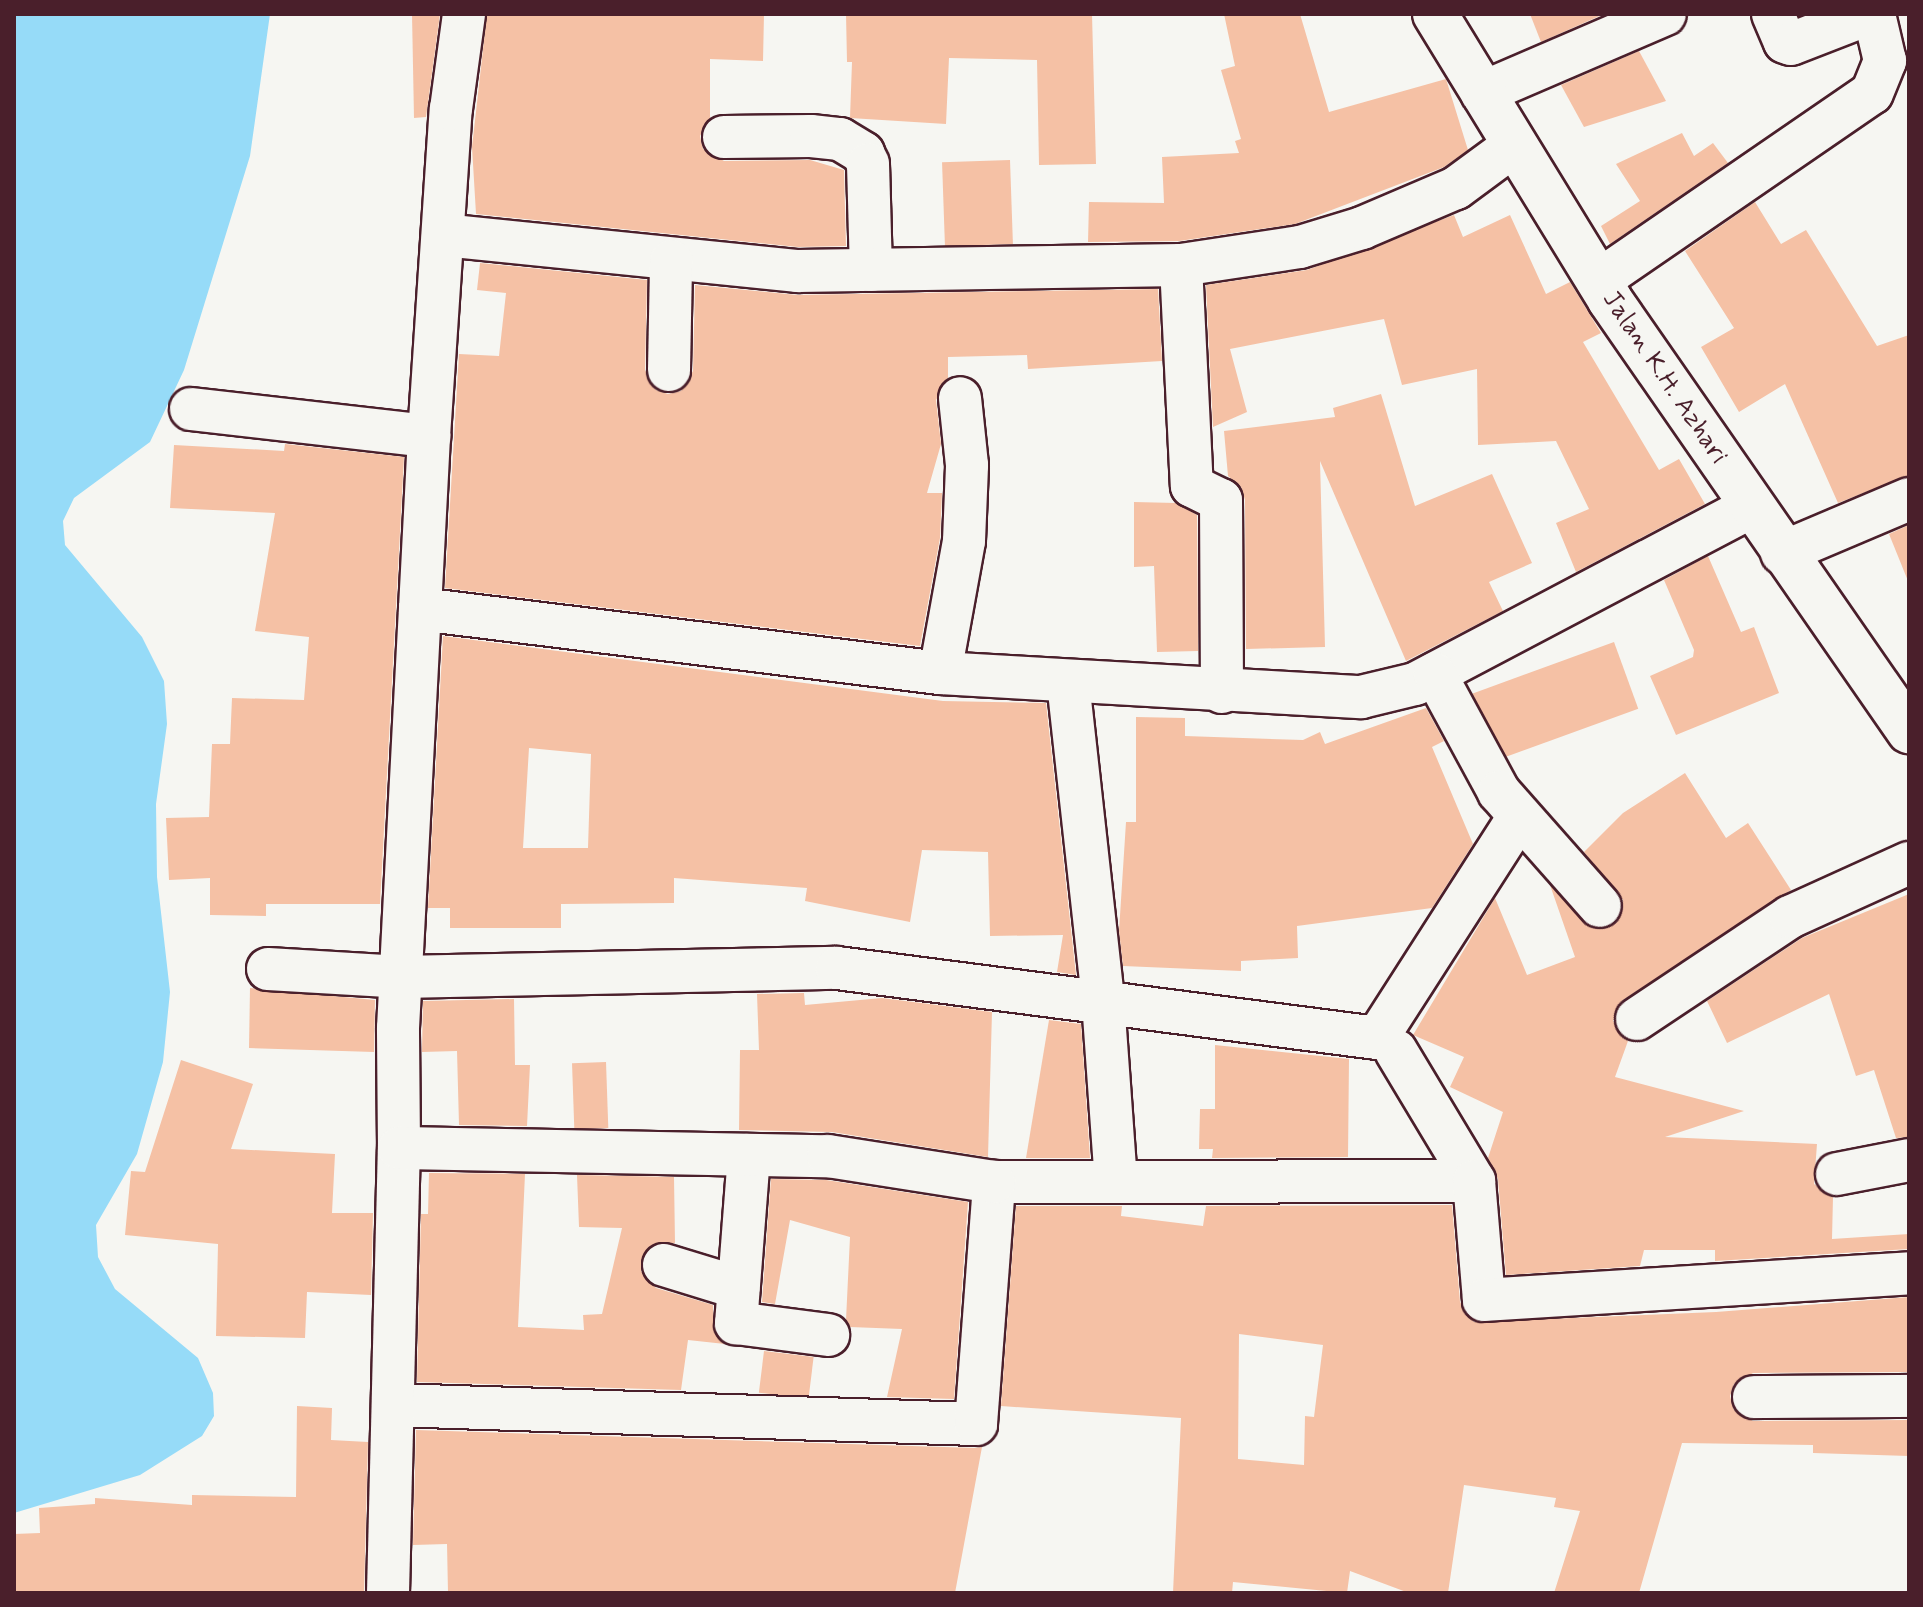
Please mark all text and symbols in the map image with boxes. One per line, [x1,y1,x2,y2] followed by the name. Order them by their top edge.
[1595,285,1733,471] street label: Jalan K.H. Azhari

